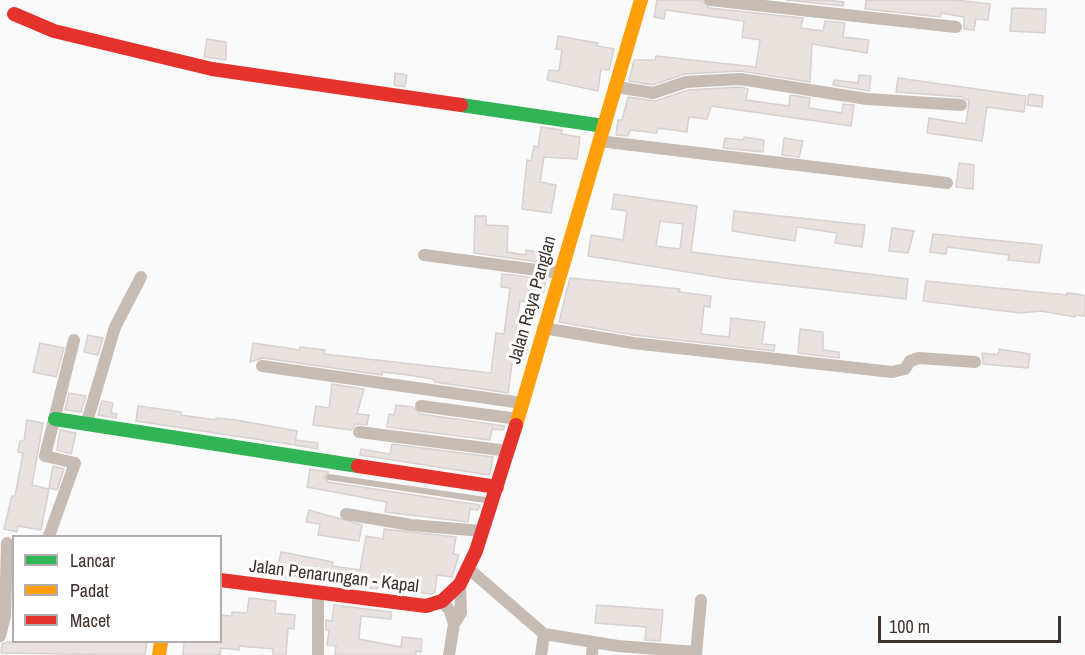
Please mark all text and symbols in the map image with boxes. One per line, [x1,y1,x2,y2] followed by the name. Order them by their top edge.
[504,234,562,366] street label: Jalan Raya Panglan
[12,535,222,643] legend
[70,548,115,573] text: Lancar
[248,556,420,598] street label: Jalan Penarungan - Kapal
[70,578,109,603] text: Padat
[881,604,1064,642] scale bar
[70,608,110,633] text: Macet
[889,614,930,639] text: 100 m

